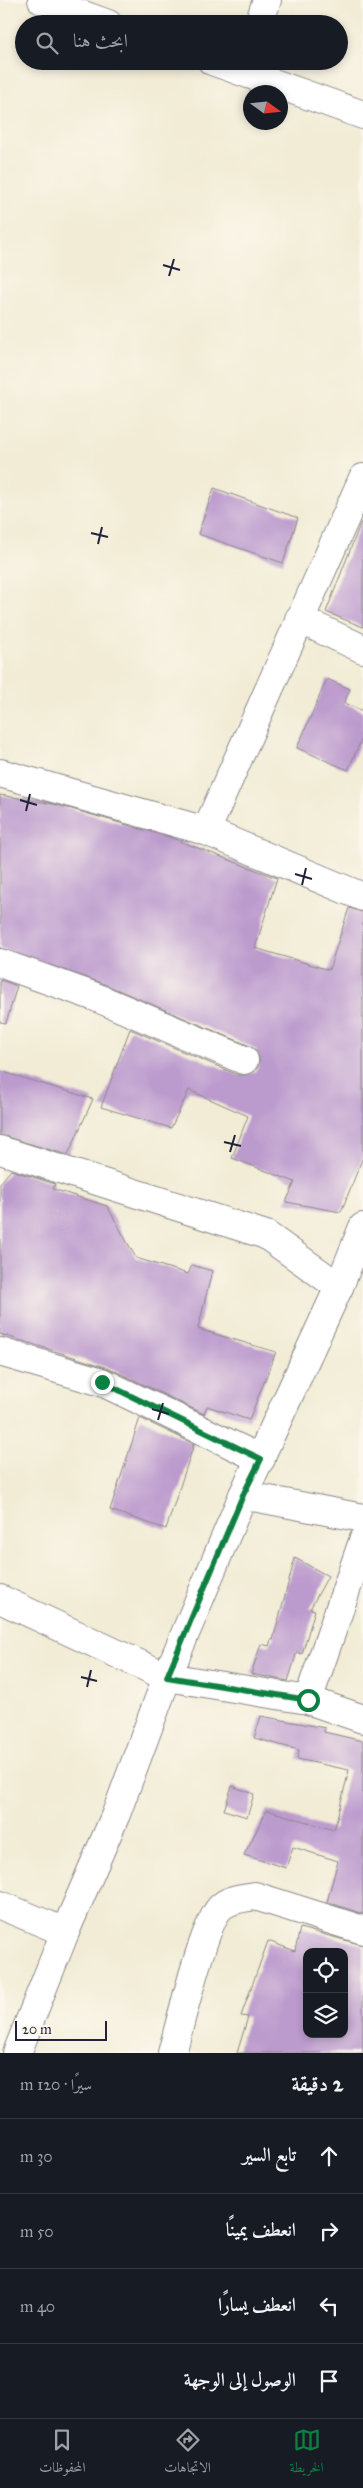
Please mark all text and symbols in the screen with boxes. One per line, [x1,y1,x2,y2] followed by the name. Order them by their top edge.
[15,15,348,70] search box
[33,29,61,57] icon: search
[73,29,128,52] text: ابحث هنا
[243,85,288,130] north arrow
[91,1371,114,1394] route end
[297,1689,320,1712] route start
[303,1948,348,2038] map controls
[303,1948,348,1993] button: locate
[303,1993,348,2038] button: layers
[15,2018,108,2041] scale bar
[22,2021,52,2038] text: 20 m
[291,2071,343,2097] text: 2 دقيقة
[20,2075,92,2094] text: سيرًا · 120 m
[315,2142,343,2170] icon: ahead
[242,2143,296,2166] text: تابع السير
[20,2147,53,2166] text: 30 m
[315,2217,343,2245] icon: right
[226,2218,296,2241] text: انعطف يمينًا
[20,2222,54,2241] text: 50 m
[315,2292,343,2320] icon: left
[218,2293,296,2316] text: انعطف يسارًا
[20,2297,55,2316] text: 40 m
[315,2367,343,2395] icon: arrive
[184,2368,296,2391] text: الوصول إلى الوجهة
[39,2426,86,2481] tab: المحفوظات
[164,2426,211,2481] tab: الاتجاهات
[290,2426,324,2481] tab: الخريطة

